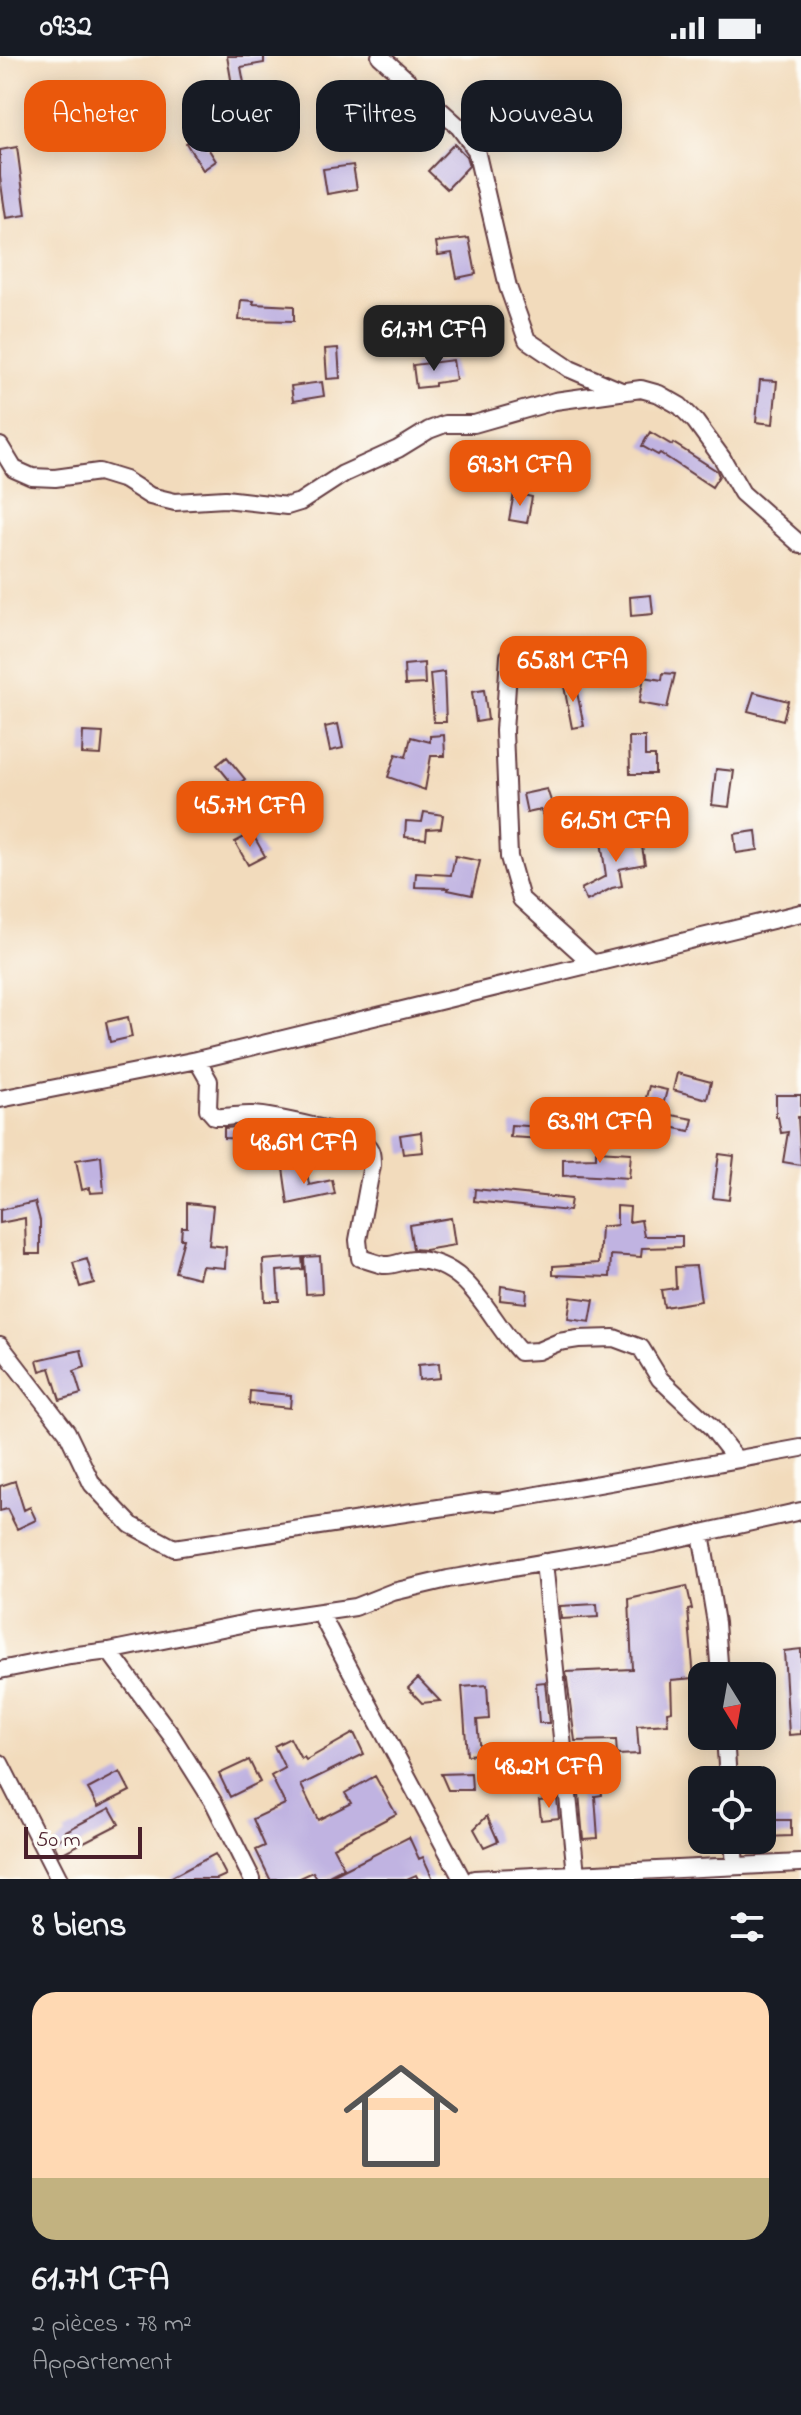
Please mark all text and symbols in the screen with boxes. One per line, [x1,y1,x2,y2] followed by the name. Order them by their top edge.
[40,6,92,50] text: 09:32
[24,80,166,152] chip: Acheter
[182,80,300,152] chip: Louer
[316,80,445,152] chip: Filtres
[461,80,622,152] chip: Nouveau
[342,305,526,373] pin: 61.7M CFA
[381,312,487,350] text: 61.7M CFA
[428,440,612,508] pin: 69.3M CFA
[468,447,572,485] text: 69.3M CFA
[481,636,665,704] pin: 65.8M CFA
[518,643,628,681] text: 65.8M CFA
[158,781,342,849] pin: 45.7M CFA
[194,788,306,826] text: 45.7M CFA
[524,796,708,864] pin: 61.5M CFA
[561,803,671,841] text: 61.5M CFA
[508,1097,692,1165] pin: 63.9M CFA
[548,1104,652,1142] text: 63.9M CFA
[212,1118,396,1186] pin: 48.6M CFA
[251,1125,357,1163] text: 48.6M CFA
[688,1662,776,1750] north arrow
[688,1662,776,1854] map controls
[457,1742,641,1810] pin: 48.2M CFA
[495,1749,603,1787] text: 48.2M CFA
[688,1766,776,1854] button: locate
[24,1823,142,1859] scale bar
[36,1825,81,1857] text: 50 m
[32,1902,127,1952] text: 8 biens
[725,1905,769,1949] icon: filters
[329,2044,473,2188] icon: home
[32,2256,170,2306] text: 61.7M CFA
[32,2306,192,2344] text: 2 pièces · 78 m²
[32,2344,172,2382] text: Appartement

